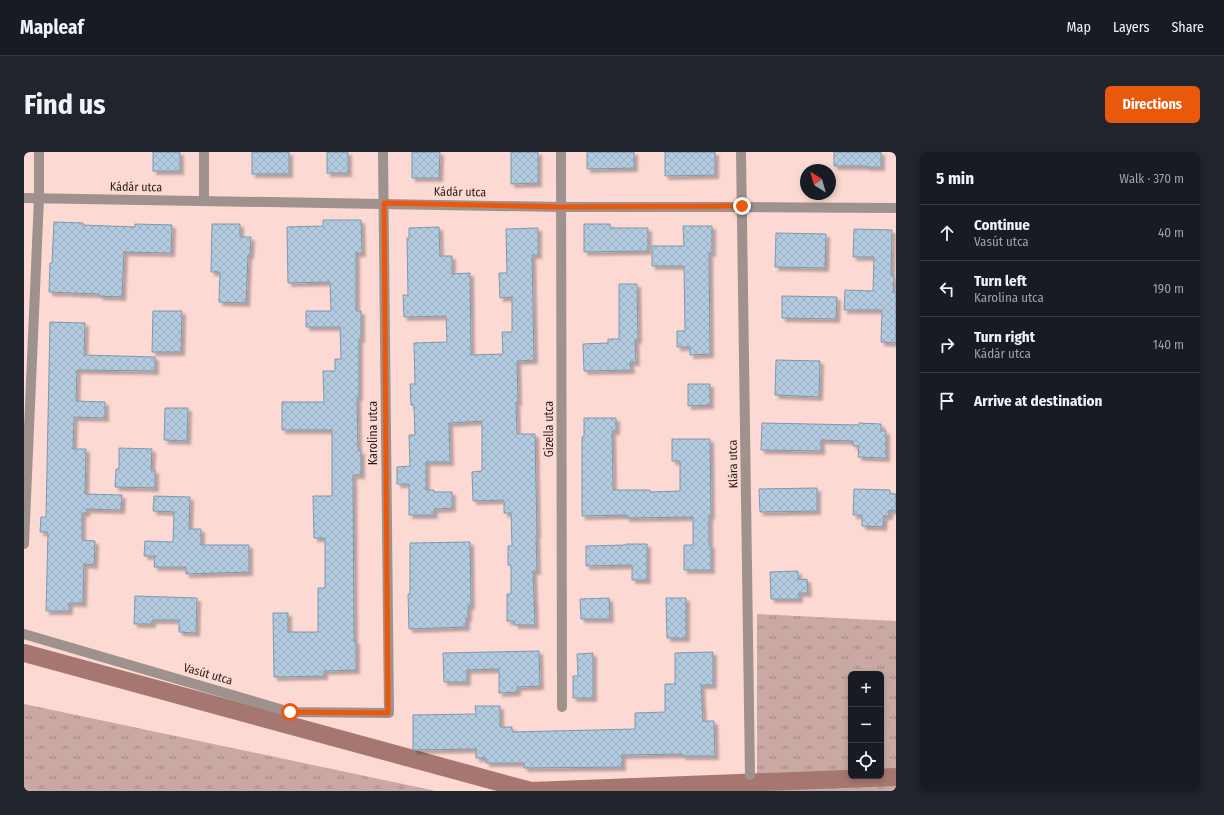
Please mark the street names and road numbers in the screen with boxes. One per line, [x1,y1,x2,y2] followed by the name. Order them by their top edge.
[110,180,162,194] street label: Kádár utca
[434,185,486,199] street label: Kádár utca
[366,401,380,465] street label: Karolina utca
[542,401,556,457] street label: Gizella utca
[726,439,740,489] street label: Klára utca
[182,660,234,688] street label: Vasút utca

